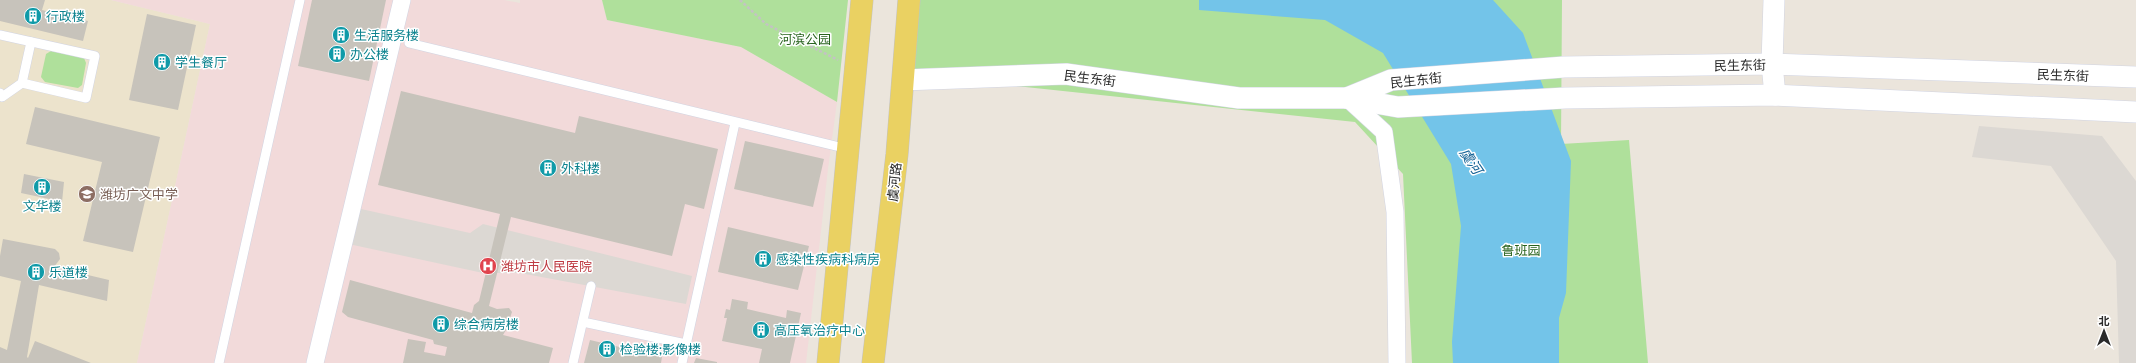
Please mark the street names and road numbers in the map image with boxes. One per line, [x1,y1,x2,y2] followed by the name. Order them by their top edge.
[1714,59,1766,75] street label: 民生东街
[2037,68,2089,86] street label: 民生东街
[1063,69,1117,91] street label: 民生东街
[1390,71,1443,93] street label: 民生东街
[886,162,906,202] street label: 虞河路

